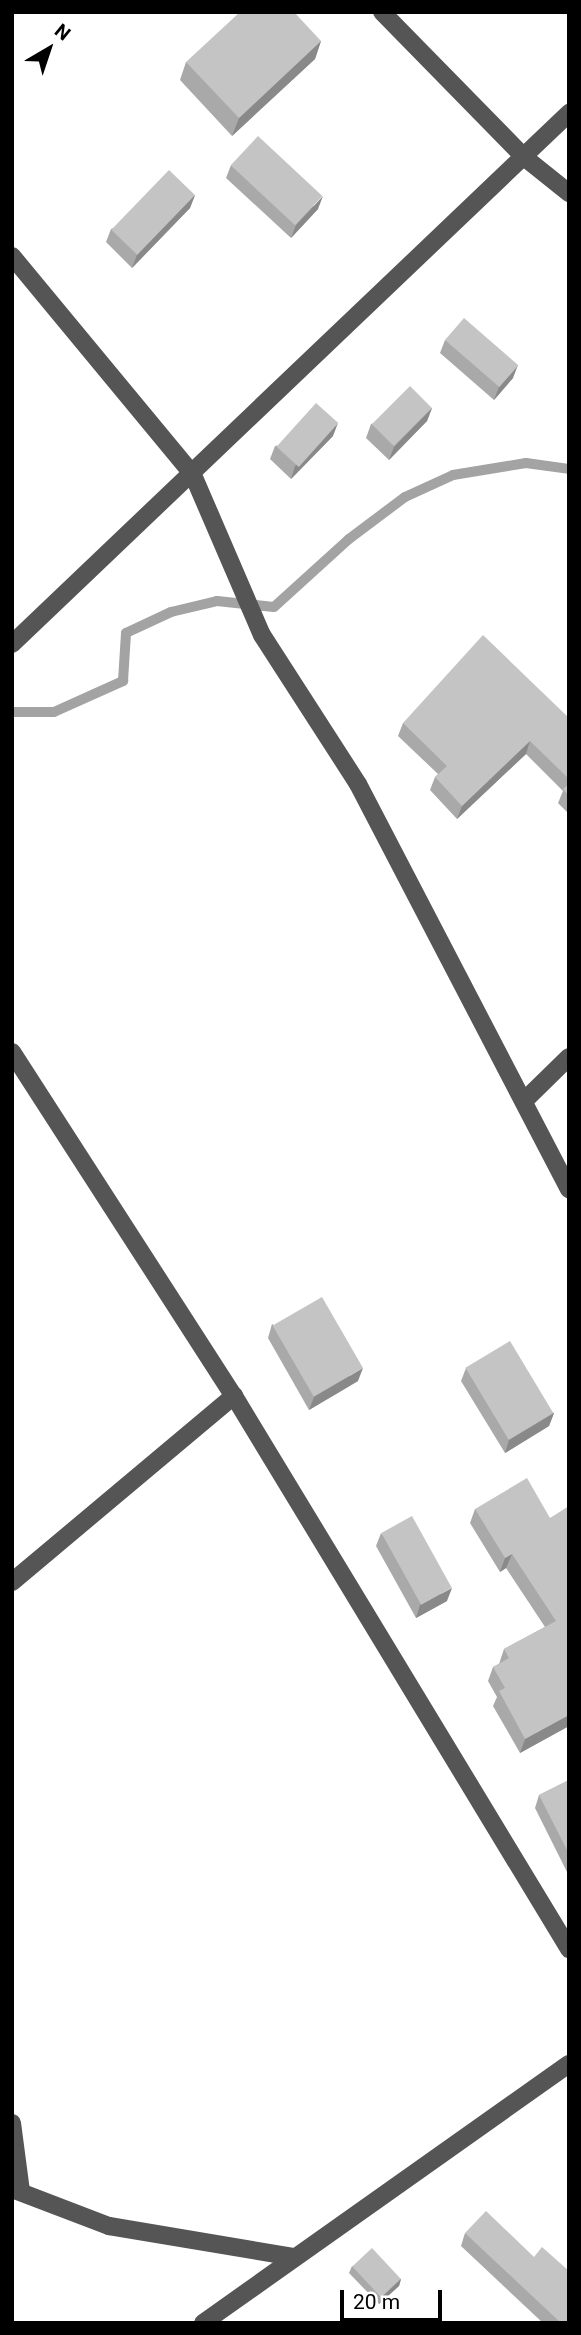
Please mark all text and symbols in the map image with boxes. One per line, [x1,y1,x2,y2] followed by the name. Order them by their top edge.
[14,14,84,84] north arrow
[50,19,75,45] text: N
[343,2276,444,2320] scale bar
[353,2290,400,2314] text: 20 m

